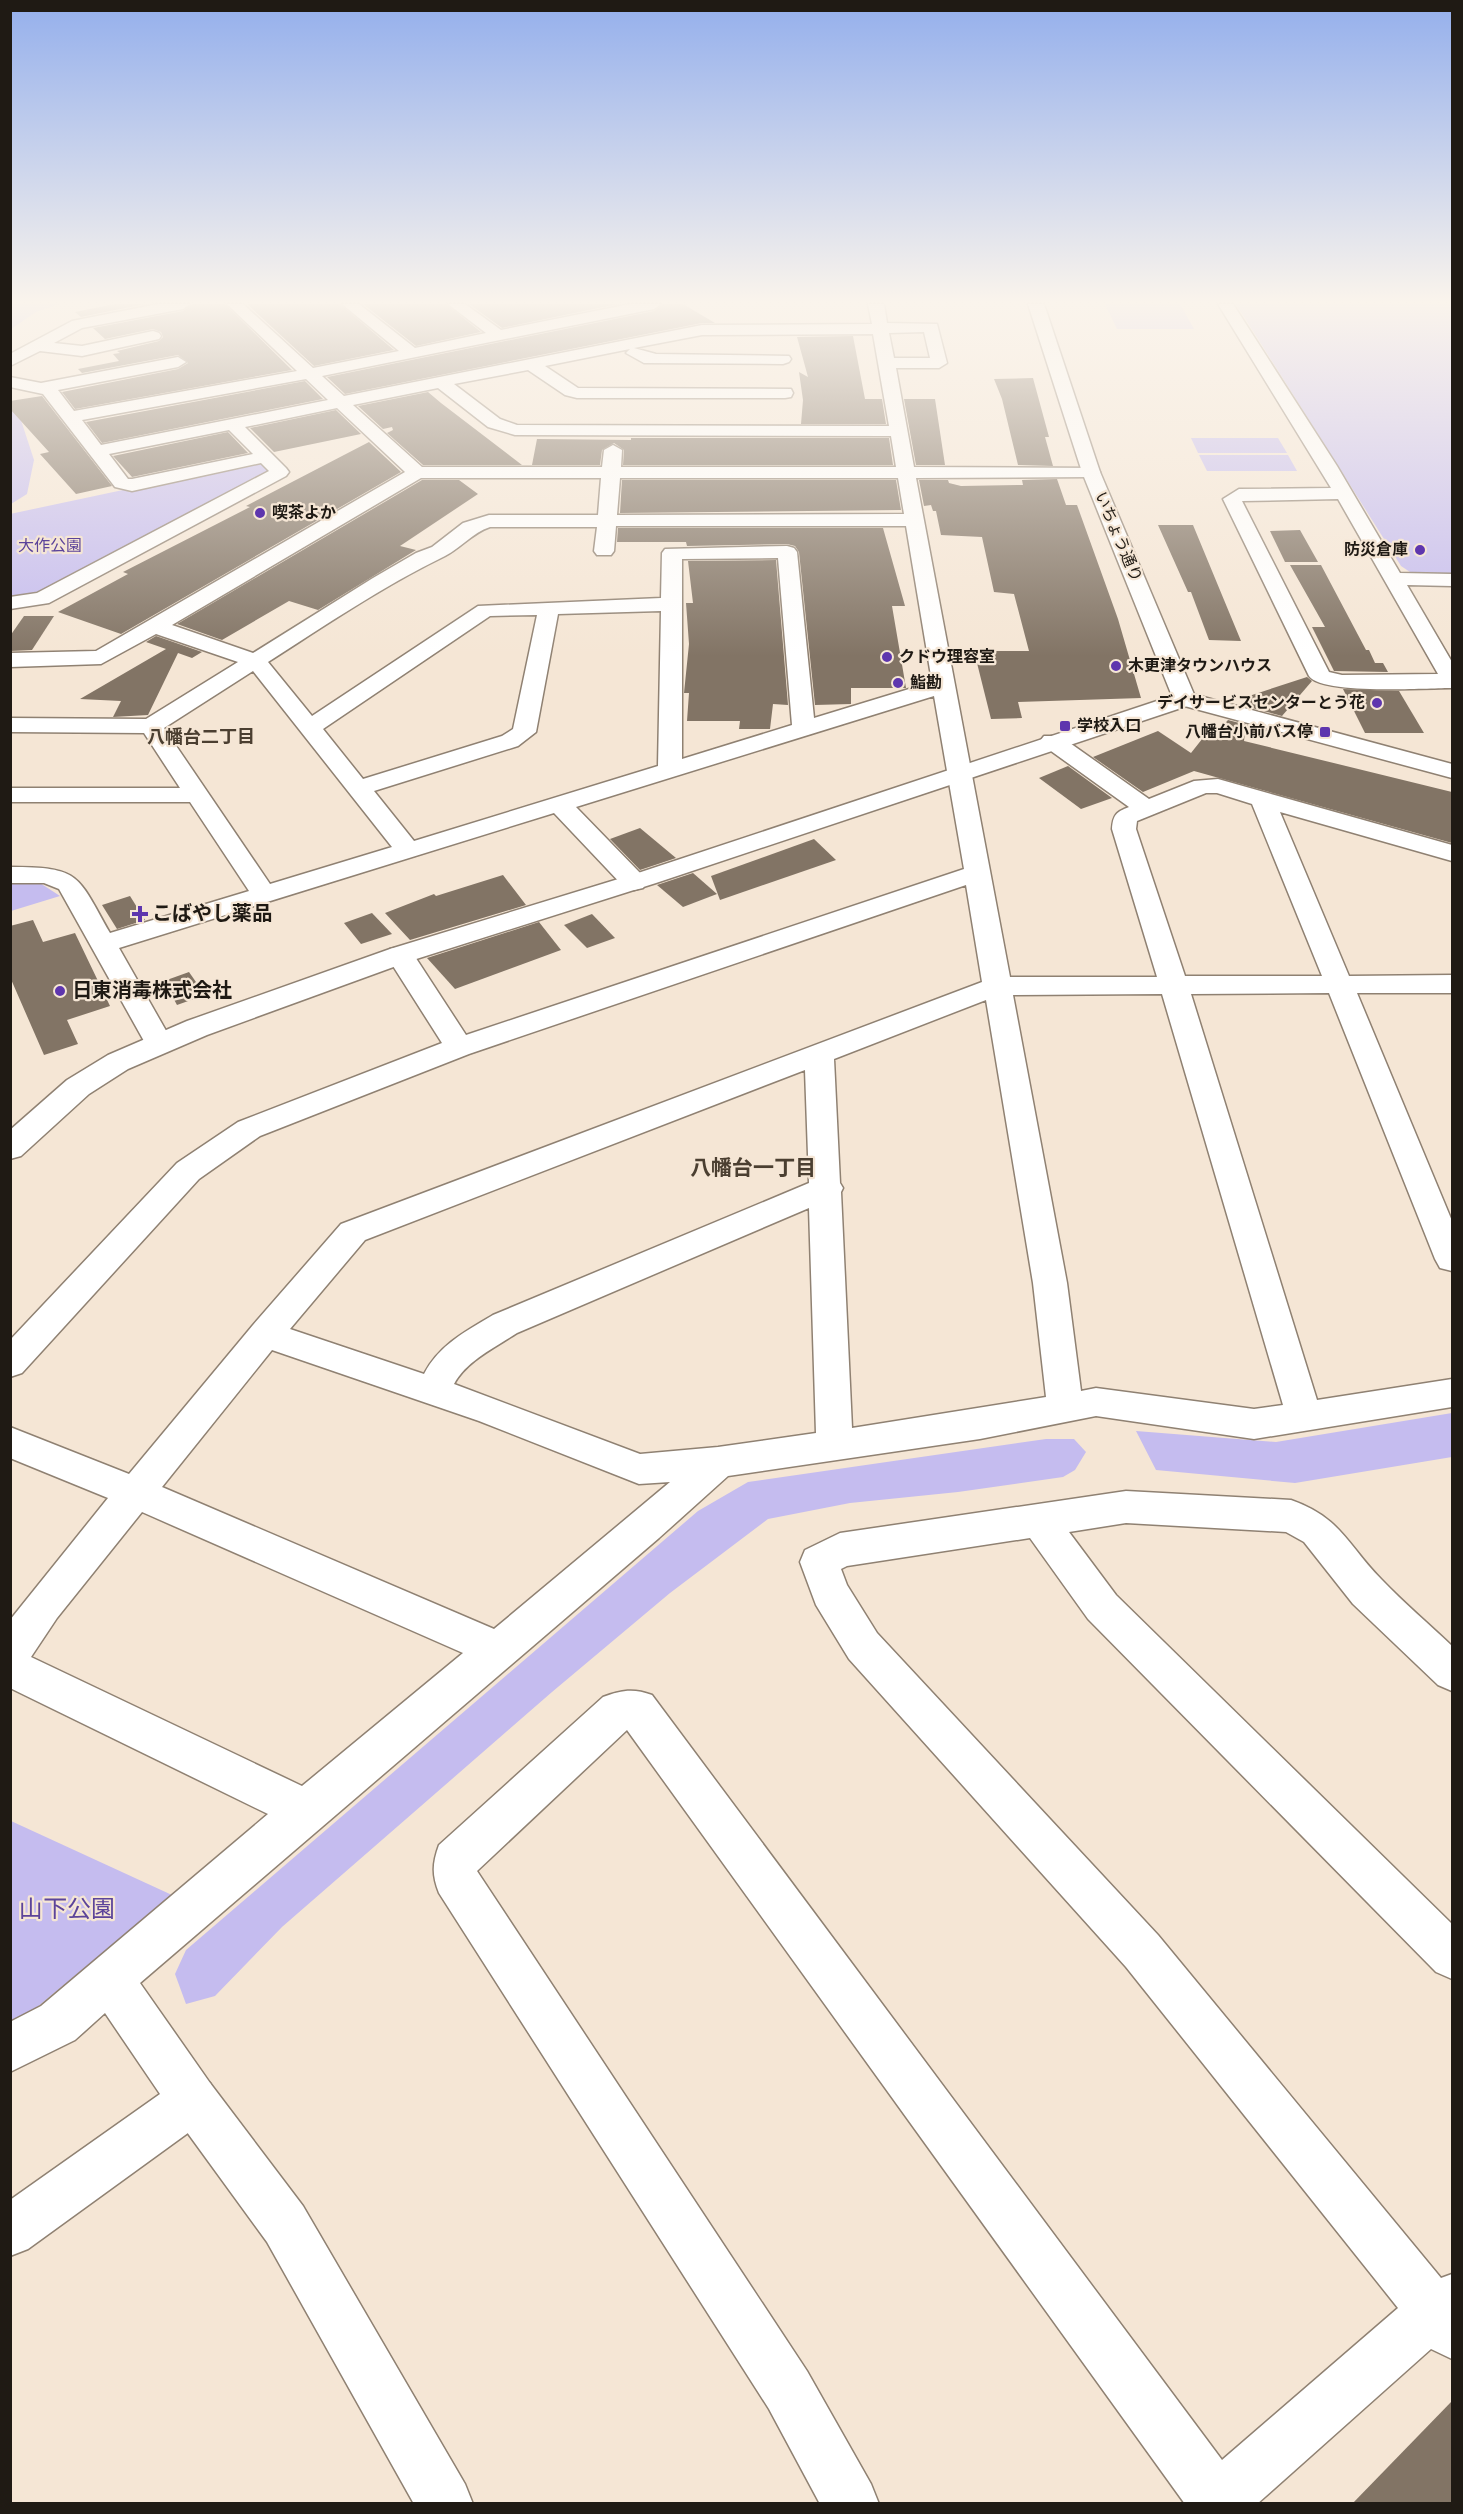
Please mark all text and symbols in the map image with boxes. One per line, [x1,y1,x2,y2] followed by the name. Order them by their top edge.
[1090,489,1146,585] street label: いちょう通り
[272,504,336,523] place label: 喫茶よか
[253,506,267,520] marker: 喫茶よか
[18,537,82,556] park label: 大作公園
[1344,541,1408,560] place label: 防災倉庫
[1413,543,1427,557] marker: 防災倉庫
[899,648,995,667] place label: クドウ理容室
[880,650,894,664] marker: クドウ理容室
[1128,657,1272,676] place label: 木更津タウンハウス
[1109,659,1123,673] marker: 木更津タウンハウス
[910,673,942,693] place label: 鮨勘
[891,676,905,690] marker: 鮨勘
[1157,694,1365,713] place label: デイサービスセンターとう花
[1370,696,1384,710] marker: デイサービスセンターとう花
[1077,717,1141,736] place label: 学校入口
[1058,719,1072,733] marker: 学校入口
[1185,723,1313,742] place label: 八幡台小前バス停
[1318,725,1332,739] marker: 八幡台小前バス停
[147,727,255,748] district label: 八幡台二丁目
[152,902,272,926] place label: こばやし薬品
[133,907,147,921] marker: こばやし薬品
[72,979,232,1003] place label: 日東消毒株式会社
[53,984,67,998] marker: 日東消毒株式会社
[690,1156,816,1181] district label: 八幡台一丁目
[19,1895,115,1924] park label: 山下公園

